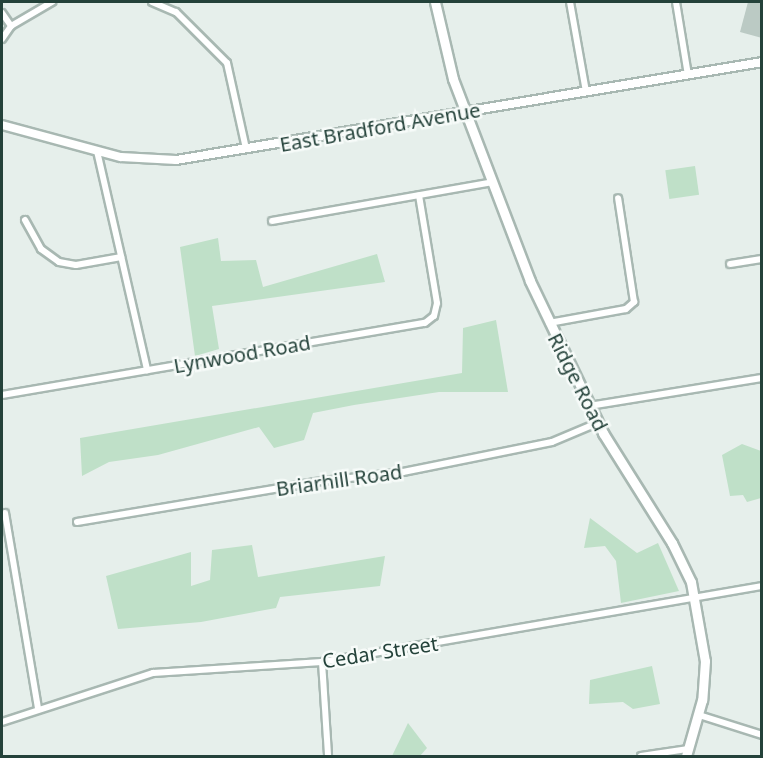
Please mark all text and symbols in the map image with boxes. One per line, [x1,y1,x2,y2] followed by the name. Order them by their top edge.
[278,98,482,156] street label: East Bradford Avenue
[543,329,613,435] street label: Ridge Road
[172,330,312,378] street label: Lynwood Road
[274,459,404,501] street label: Briarhill Road
[320,631,440,673] street label: Cedar Street

